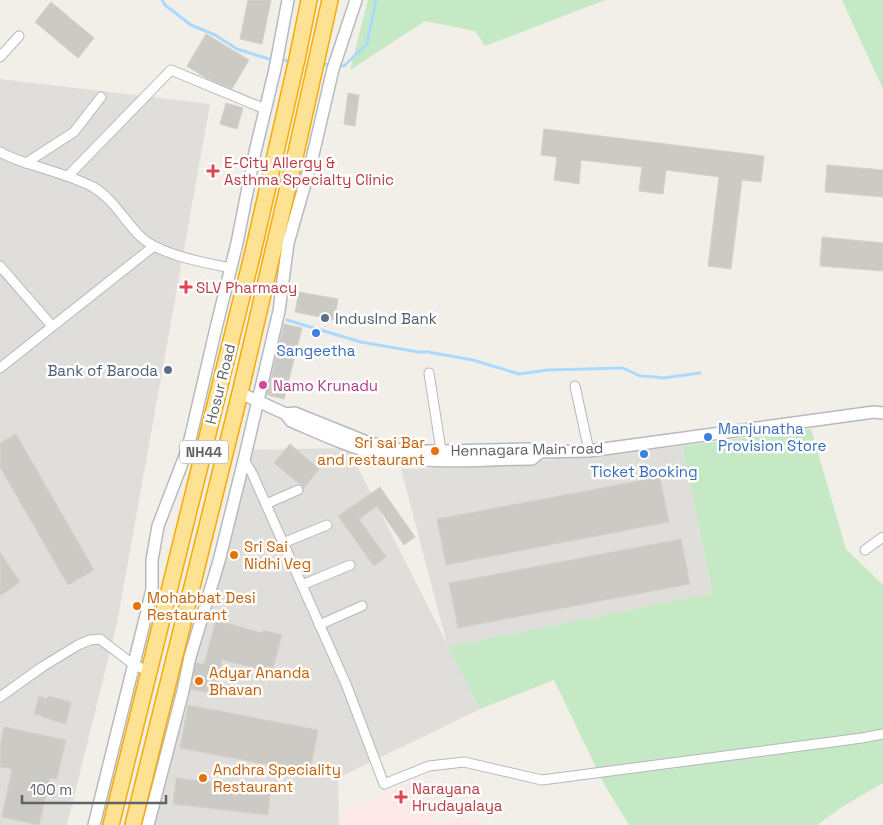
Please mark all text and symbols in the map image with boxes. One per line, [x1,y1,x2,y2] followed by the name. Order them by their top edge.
[224,153,394,189] place label: E-City Allergy & Asthma Specialty Clinic
[206,164,220,178] marker: E-City Allergy & Asthma Specialty Clinic
[196,278,297,297] place label: SLV Pharmacy
[180,281,192,293] marker: SLV Pharmacy
[335,309,437,328] place label: IndusInd Bank
[319,312,331,324] marker: IndusInd Bank
[310,327,322,339] marker: Sangeetha
[277,341,356,360] place label: Sangeetha
[201,342,239,426] street label: Hosur Road
[47,361,158,380] place label: Bank of Baroda
[162,364,174,376] marker: Bank of Baroda
[273,376,378,395] place label: Namo Krunadu
[257,379,269,391] marker: Namo Krunadu
[718,419,826,455] place label: Manjunatha Provision Store
[702,431,714,443] marker: Manjunatha Provision Store
[317,433,425,469] place label: Sri sai Bar and restaurant
[450,438,604,460] street label: Hennagara Main road
[180,441,228,464] road number: NH44
[429,445,441,457] marker: Sri sai Bar and restaurant
[638,448,650,460] marker: Ticket Booking
[590,462,698,481] place label: Ticket Booking
[244,537,311,573] place label: Sri Sai Nidhi Veg
[228,549,240,561] marker: Sri Sai Nidhi Veg
[147,588,256,624] place label: Mohabbat Desi Restaurant
[131,600,143,612] marker: Mohabbat Desi Restaurant
[209,663,310,699] place label: Adyar Ananda Bhavan
[193,675,205,687] marker: Adyar Ananda Bhavan
[213,760,341,796] place label: Andhra Speciality Restaurant
[22,772,166,804] scale bar
[197,772,209,784] marker: Andhra Speciality Restaurant
[412,779,503,815] place label: Narayana Hrudayalaya
[30,780,72,799] text: 100 m
[394,790,408,804] marker: Narayana Hrudayalaya

